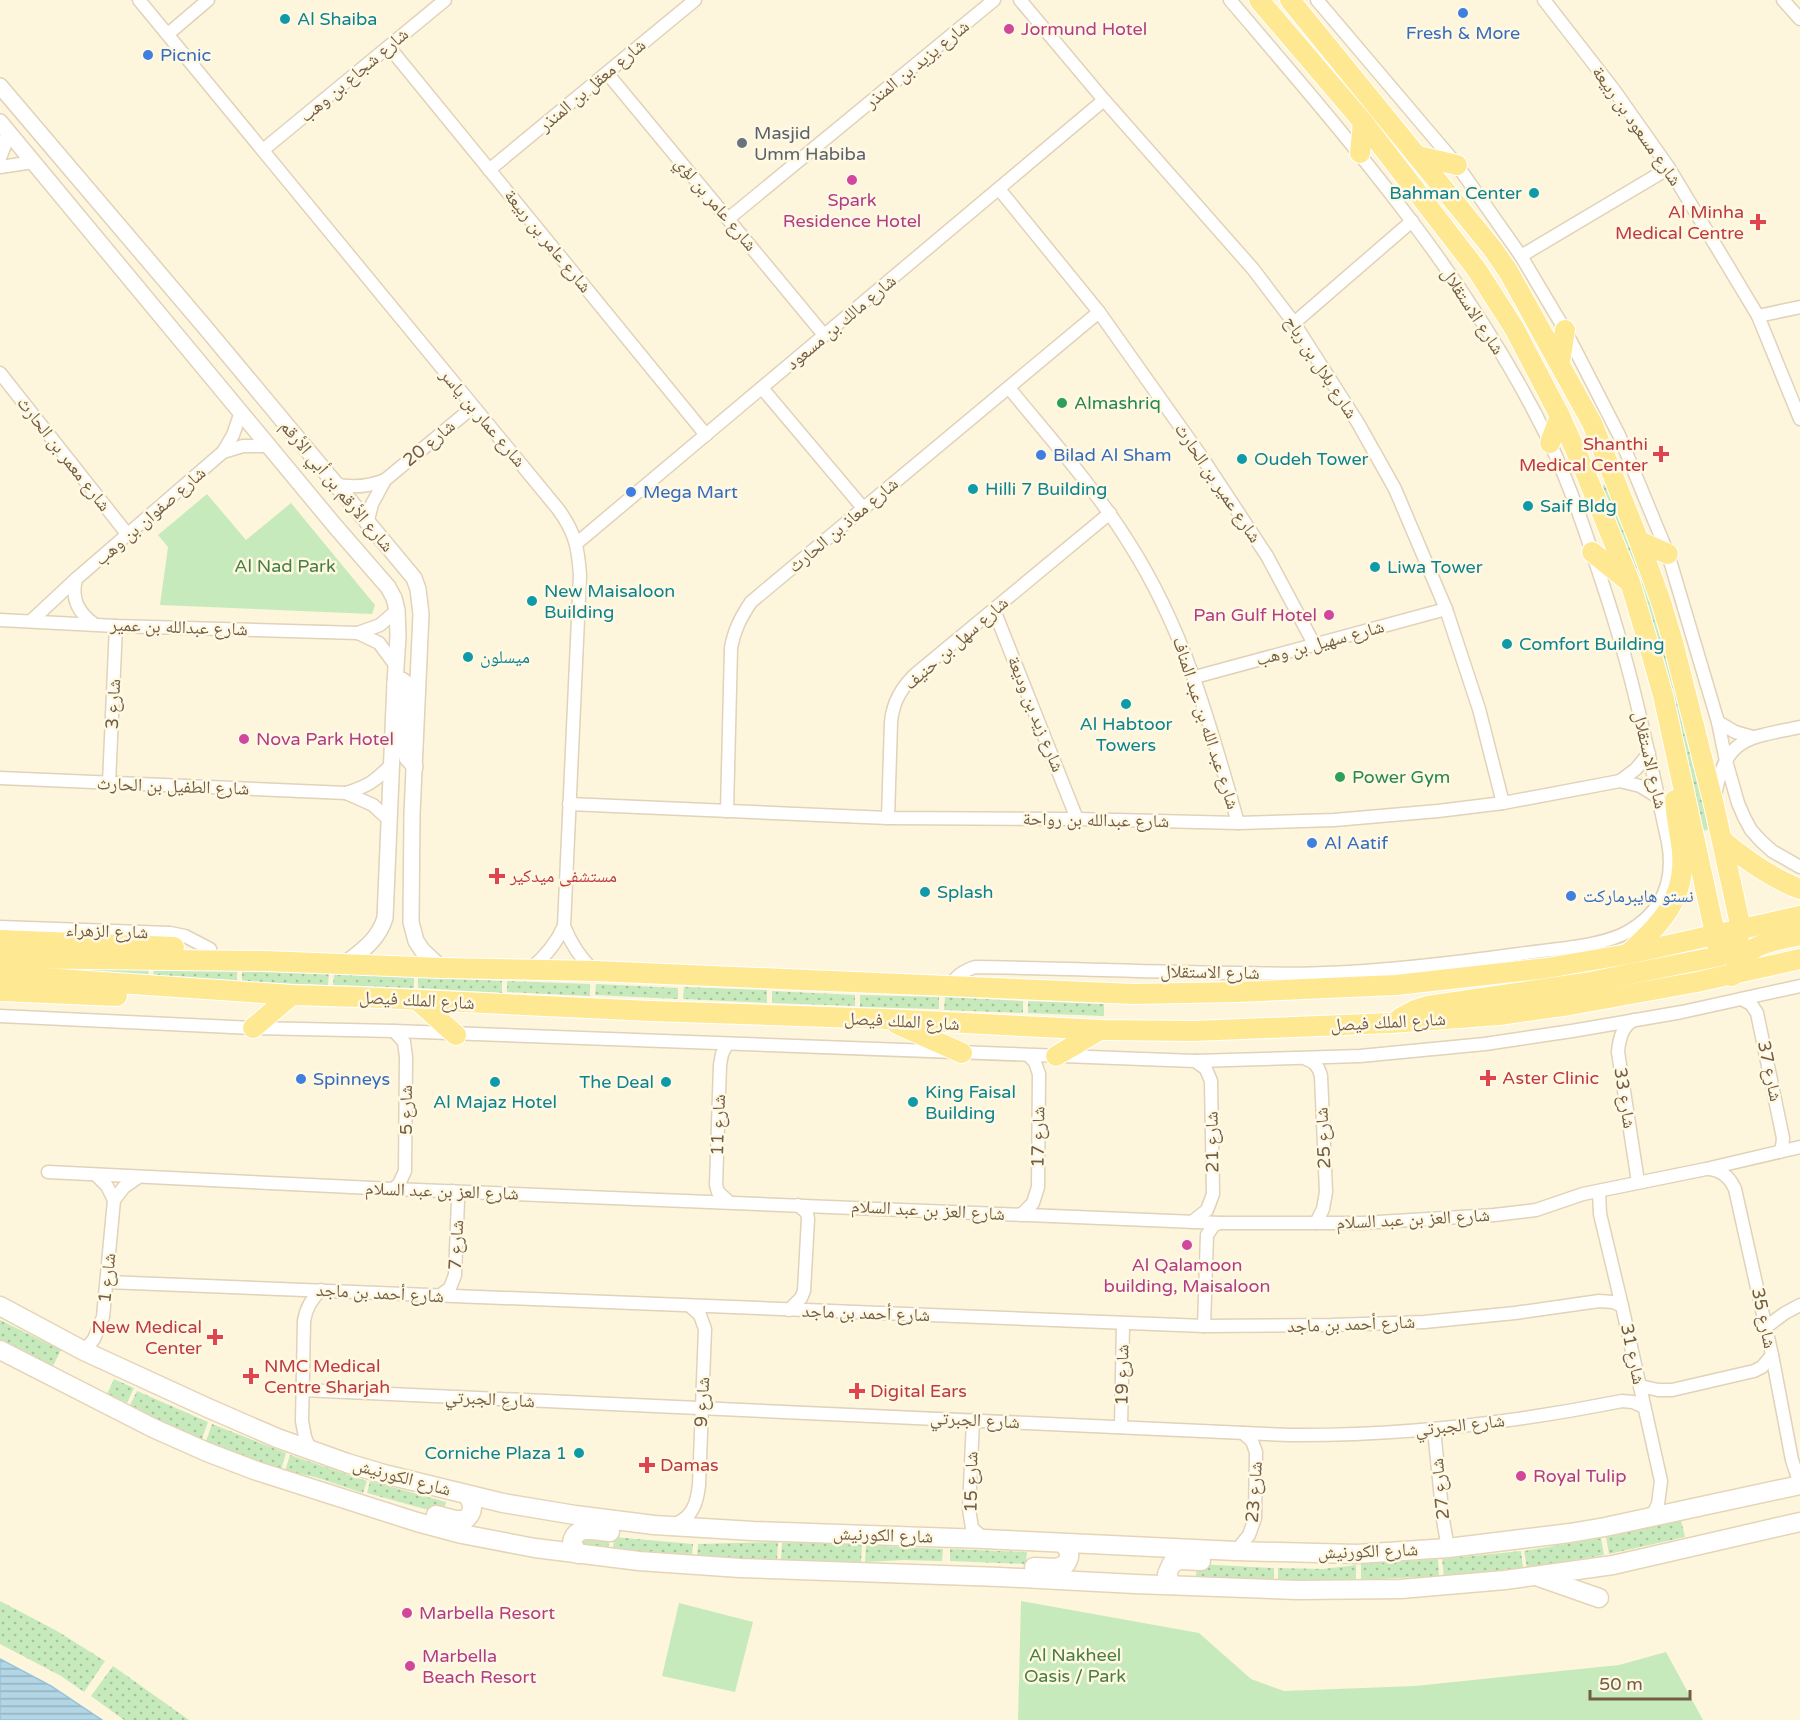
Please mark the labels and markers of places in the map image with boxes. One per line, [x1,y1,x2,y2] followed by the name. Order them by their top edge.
[1456,6,1470,20] marker: Fresh & More
[297,8,377,30] place label: Al Shaiba
[278,12,292,26] marker: Al Shaiba
[1021,18,1147,40] place label: Jormund Hotel
[1002,22,1016,36] marker: Jormund Hotel
[1406,22,1520,44] place label: Fresh & More
[160,44,211,66] place label: Picnic
[141,48,155,62] marker: Picnic
[754,122,866,165] place label: Masjid Umm Habiba
[735,136,749,150] marker: Masjid Umm Habiba
[845,173,859,187] marker: Spark Residence Hotel
[1389,182,1522,204] place label: Bahman Center
[1527,186,1541,200] marker: Bahman Center
[783,189,921,232] place label: Spark Residence Hotel
[1615,201,1744,244] place label: Al Minha Medical Centre
[1749,213,1767,231] marker: Al Minha Medical Centre
[1074,392,1161,414] place label: Almashriq
[1055,396,1069,410] marker: Almashriq
[1519,433,1648,476] place label: Shanthi Medical Center
[1053,444,1171,466] place label: Bilad Al Sham
[1652,445,1670,463] marker: Shanthi Medical Center
[1034,448,1048,462] marker: Bilad Al Sham
[1254,448,1369,470] place label: Oudeh Tower
[1235,452,1249,466] marker: Oudeh Tower
[985,478,1107,500] place label: Hilli 7 Building
[643,481,738,503] place label: Mega Mart
[966,482,980,496] marker: Hilli 7 Building
[624,485,638,499] marker: Mega Mart
[1540,495,1617,517] place label: Saif Bldg
[1521,499,1535,513] marker: Saif Bldg
[1387,556,1483,578] place label: Liwa Tower
[1368,560,1382,574] marker: Liwa Tower
[544,580,675,623] place label: New Maisaloon Building
[525,594,539,608] marker: New Maisaloon Building
[1193,604,1317,626] place label: Pan Gulf Hotel
[1322,608,1336,622] marker: Pan Gulf Hotel
[1519,633,1665,655] place label: Comfort Building
[1500,637,1514,651] marker: Comfort Building
[480,646,530,668] place label: ميسلون
[461,650,475,664] marker: ميسلون
[1119,697,1133,711] marker: Al Habtoor Towers
[1079,713,1173,756] place label: Al Habtoor Towers
[256,728,394,750] place label: Nova Park Hotel
[237,732,251,746] marker: Nova Park Hotel
[1352,766,1450,788] place label: Power Gym
[1333,770,1347,784] marker: Power Gym
[1324,832,1388,854] place label: Al Aatif
[1305,836,1319,850] marker: Al Aatif
[509,865,617,887] place label: مستشفى ميدكير
[488,867,506,885] marker: مستشفى ميدكير
[937,881,994,903] place label: Splash
[918,885,932,899] marker: Splash
[1583,885,1694,907] place label: نستو هايبرماركت
[1564,889,1578,903] marker: نستو هايبرماركت
[1502,1067,1599,1089] place label: Aster Clinic
[313,1068,390,1090] place label: Spinneys
[1479,1069,1497,1087] marker: Aster Clinic
[579,1071,654,1093] place label: The Deal
[294,1072,308,1086] marker: Spinneys
[488,1075,502,1089] marker: Al Majaz Hotel
[659,1075,673,1089] marker: The Deal
[925,1081,1016,1124] place label: King Faisal Building
[433,1091,557,1113] place label: Al Majaz Hotel
[906,1095,920,1109] marker: King Faisal Building
[1180,1238,1194,1252] marker: Al Qalamoon building, Maisaloon
[1104,1254,1270,1297] place label: Al Qalamoon building, Maisaloon
[91,1316,202,1359] place label: New Medical Center
[206,1328,224,1346] marker: New Medical Center
[264,1355,390,1398] place label: NMC Medical Centre Sharjah
[242,1367,260,1385] marker: NMC Medical Centre Sharjah
[870,1380,967,1402] place label: Digital Ears
[848,1382,866,1400] marker: Digital Ears
[424,1442,567,1464] place label: Corniche Plaza 1
[572,1446,586,1460] marker: Corniche Plaza 1
[660,1454,719,1476] place label: Damas
[638,1456,656,1474] marker: Damas
[1533,1465,1627,1487] place label: Royal Tulip
[1514,1469,1528,1483] marker: Royal Tulip
[419,1602,555,1624] place label: Marbella Resort
[400,1606,414,1620] marker: Marbella Resort
[422,1645,536,1688] place label: Marbella Beach Resort
[403,1659,417,1673] marker: Marbella Beach Resort

